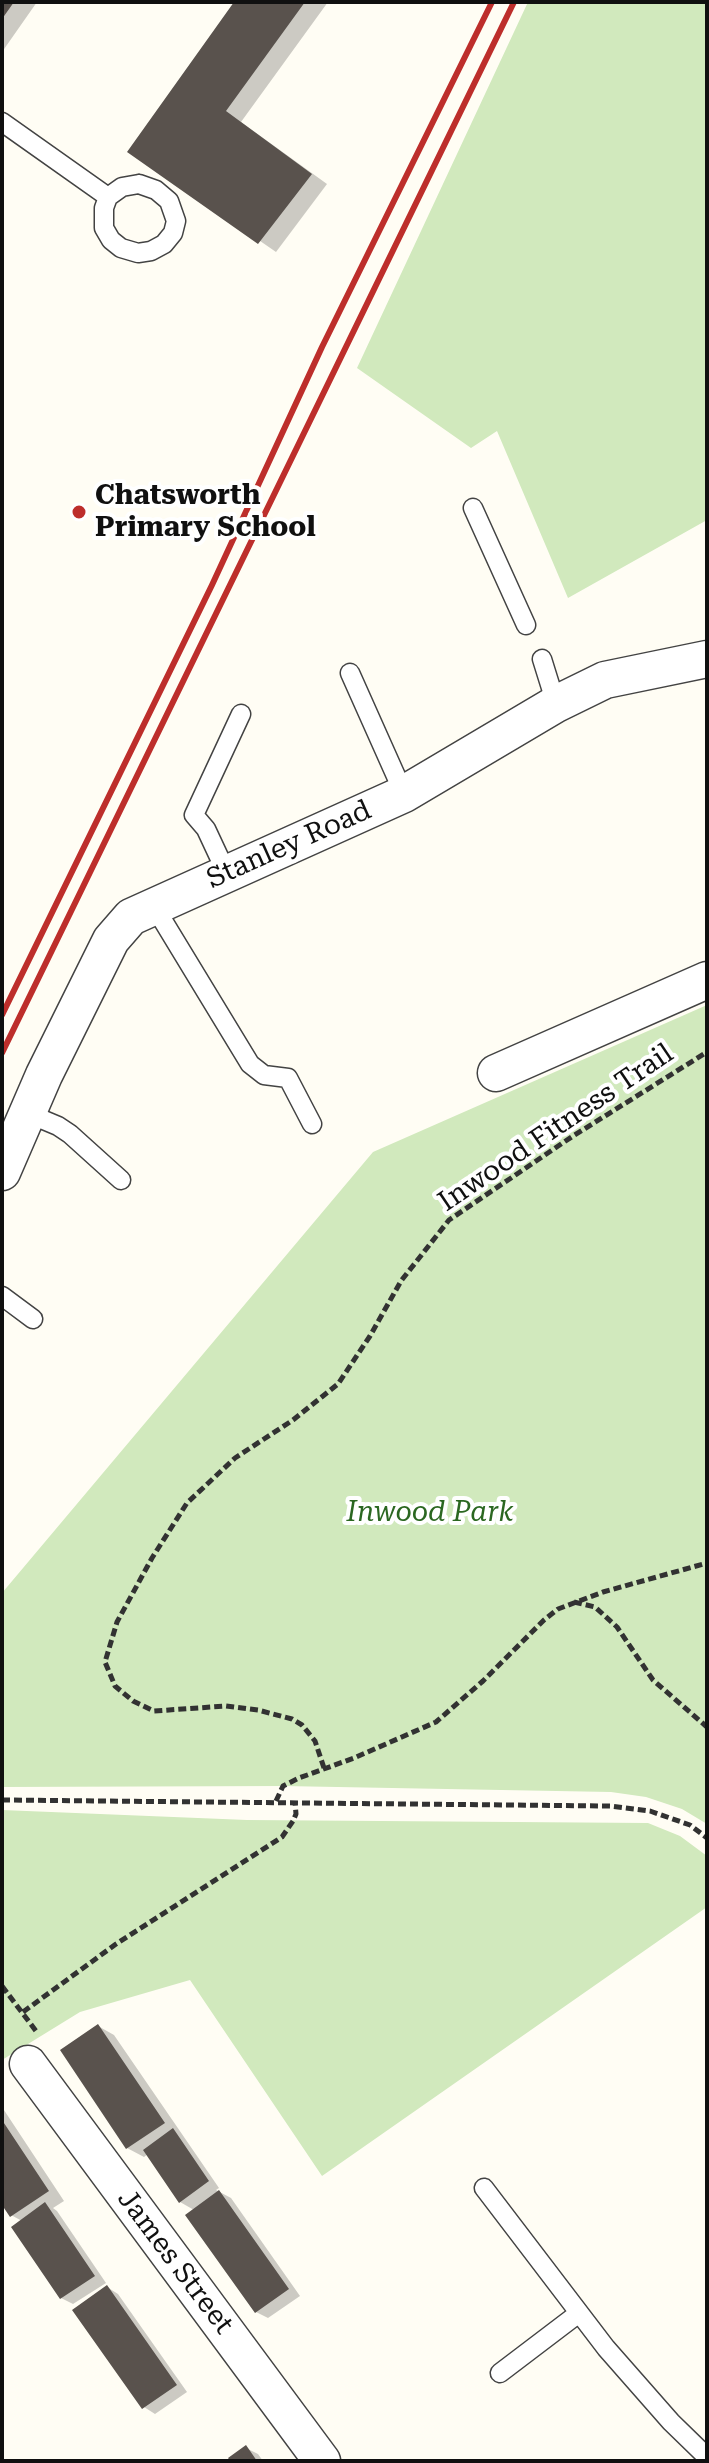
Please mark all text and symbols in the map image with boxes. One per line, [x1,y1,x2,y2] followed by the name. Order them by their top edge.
[95,479,316,545] place label: Chatsworth Primary School
[70,503,88,521] marker: Chatsworth Primary School
[202,794,376,896] street label: Stanley Road
[432,1037,680,1219] street label: Inwood Fitness Trail
[347,1496,513,1530] park label: Inwood Park
[110,2183,240,2341] street label: James Street

